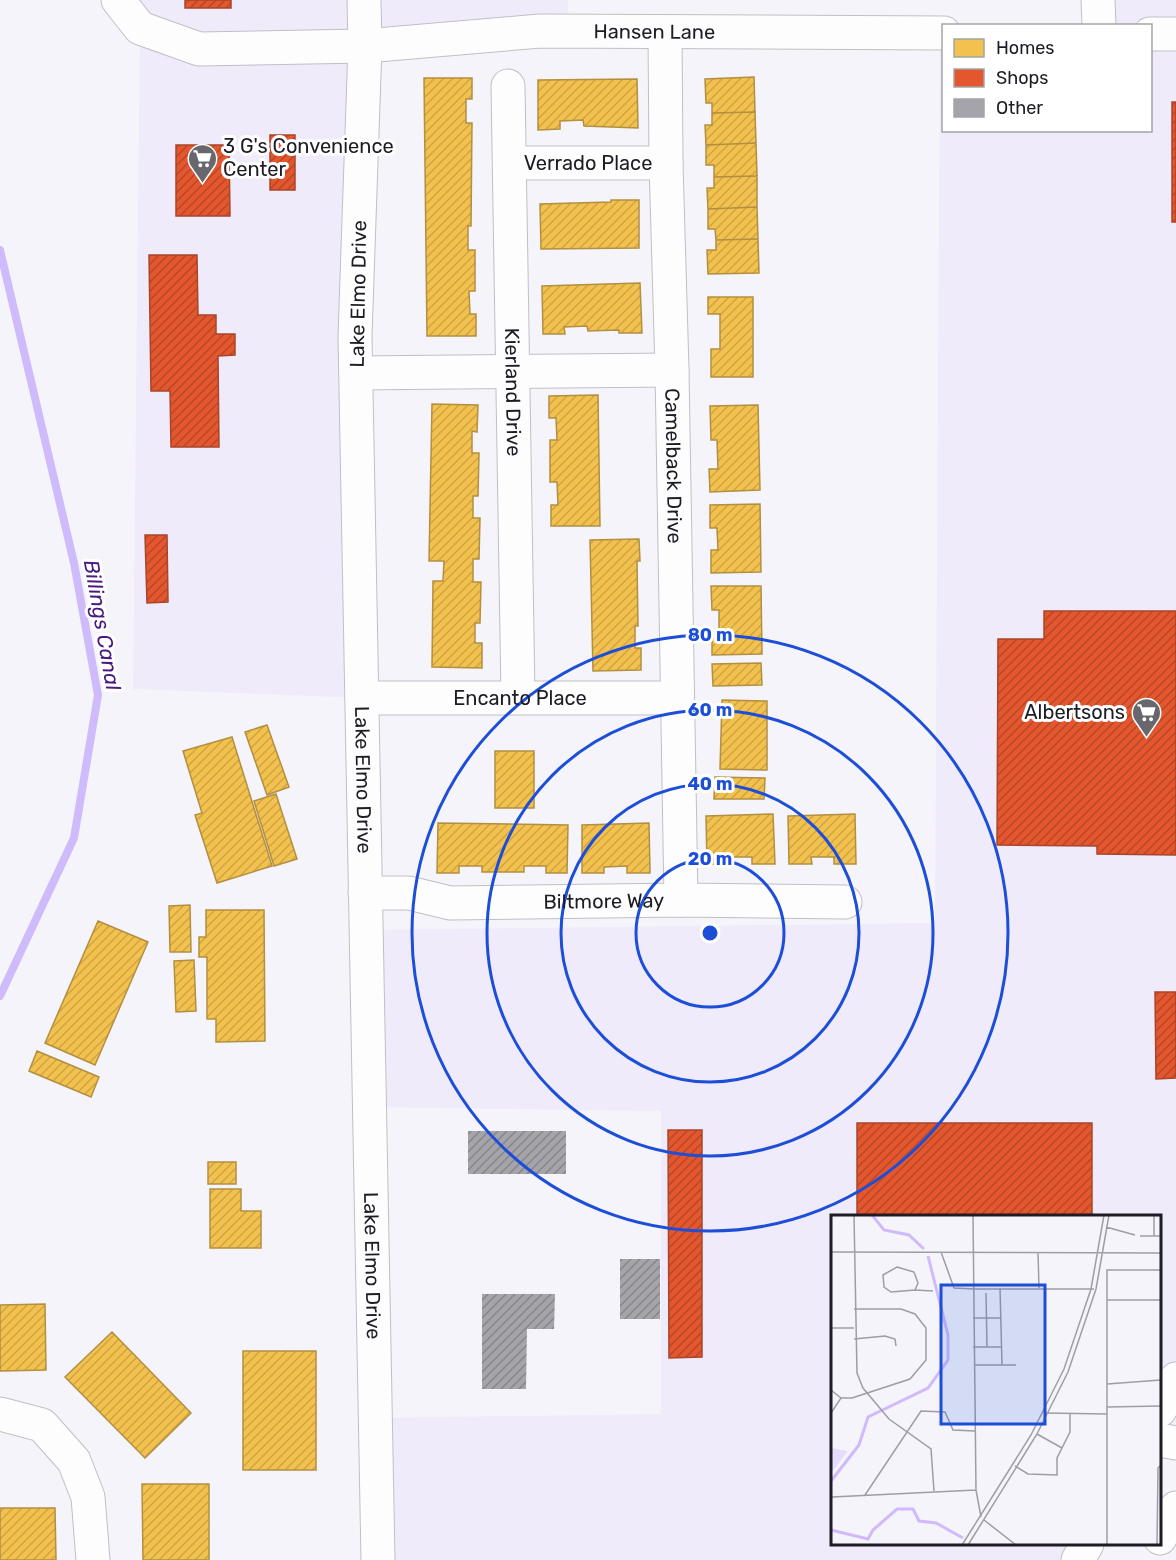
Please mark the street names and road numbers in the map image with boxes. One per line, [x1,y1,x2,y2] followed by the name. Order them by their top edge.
[594,19,715,44] street label: Hansen Lane
[524,151,652,175] street label: Verrado Place
[345,220,371,368] street label: Lake Elmo Drive
[500,327,526,456] street label: Kierland Drive
[660,388,687,544] street label: Camelback Drive
[453,686,587,710] street label: Encanto Place
[350,706,377,854] street label: Lake Elmo Drive
[543,888,664,914] street label: Biltmore Way
[359,1192,386,1340] street label: Lake Elmo Drive

